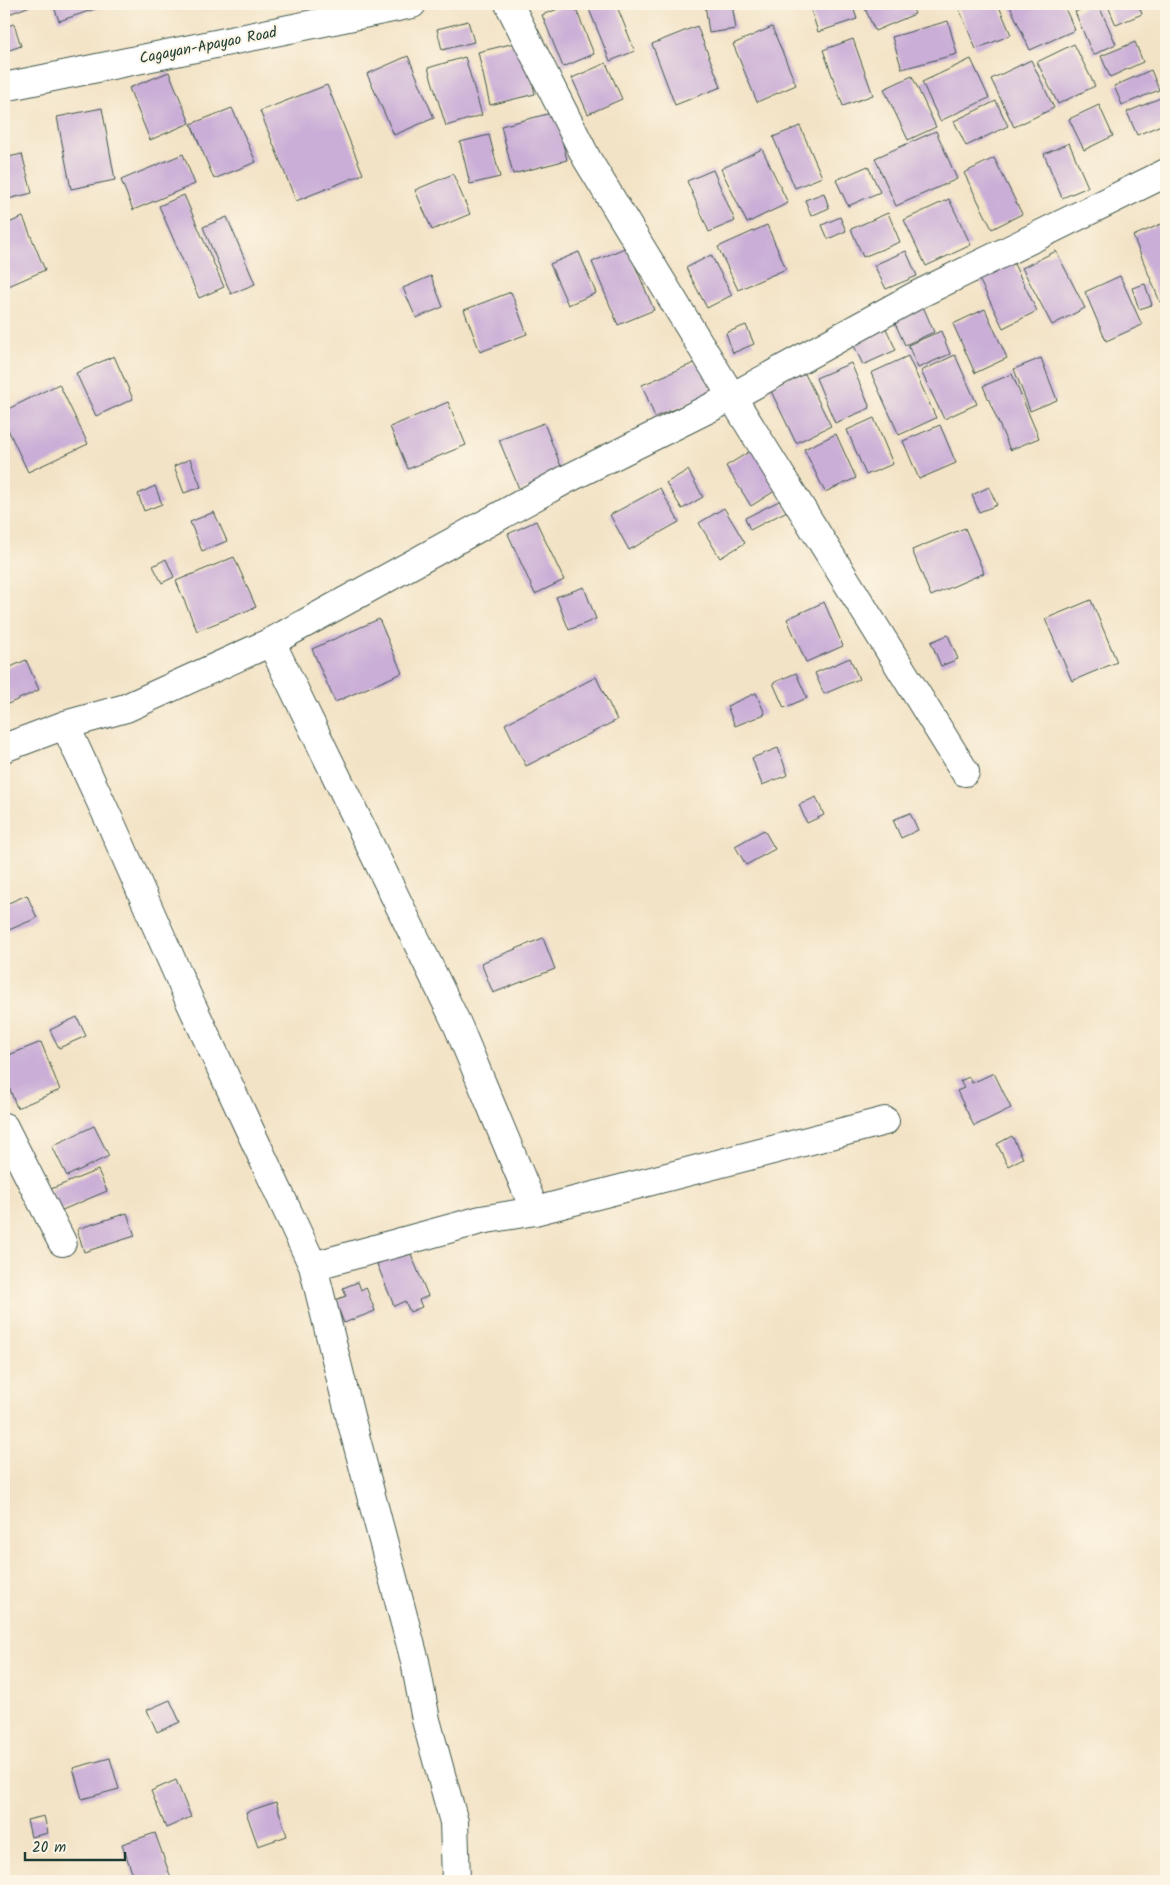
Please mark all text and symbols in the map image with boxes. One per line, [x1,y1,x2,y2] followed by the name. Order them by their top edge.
[137,21,279,71] street label: Cagayan-Apayao Road
[25,1830,125,1862] scale bar
[32,1836,66,1860] text: 20 m

